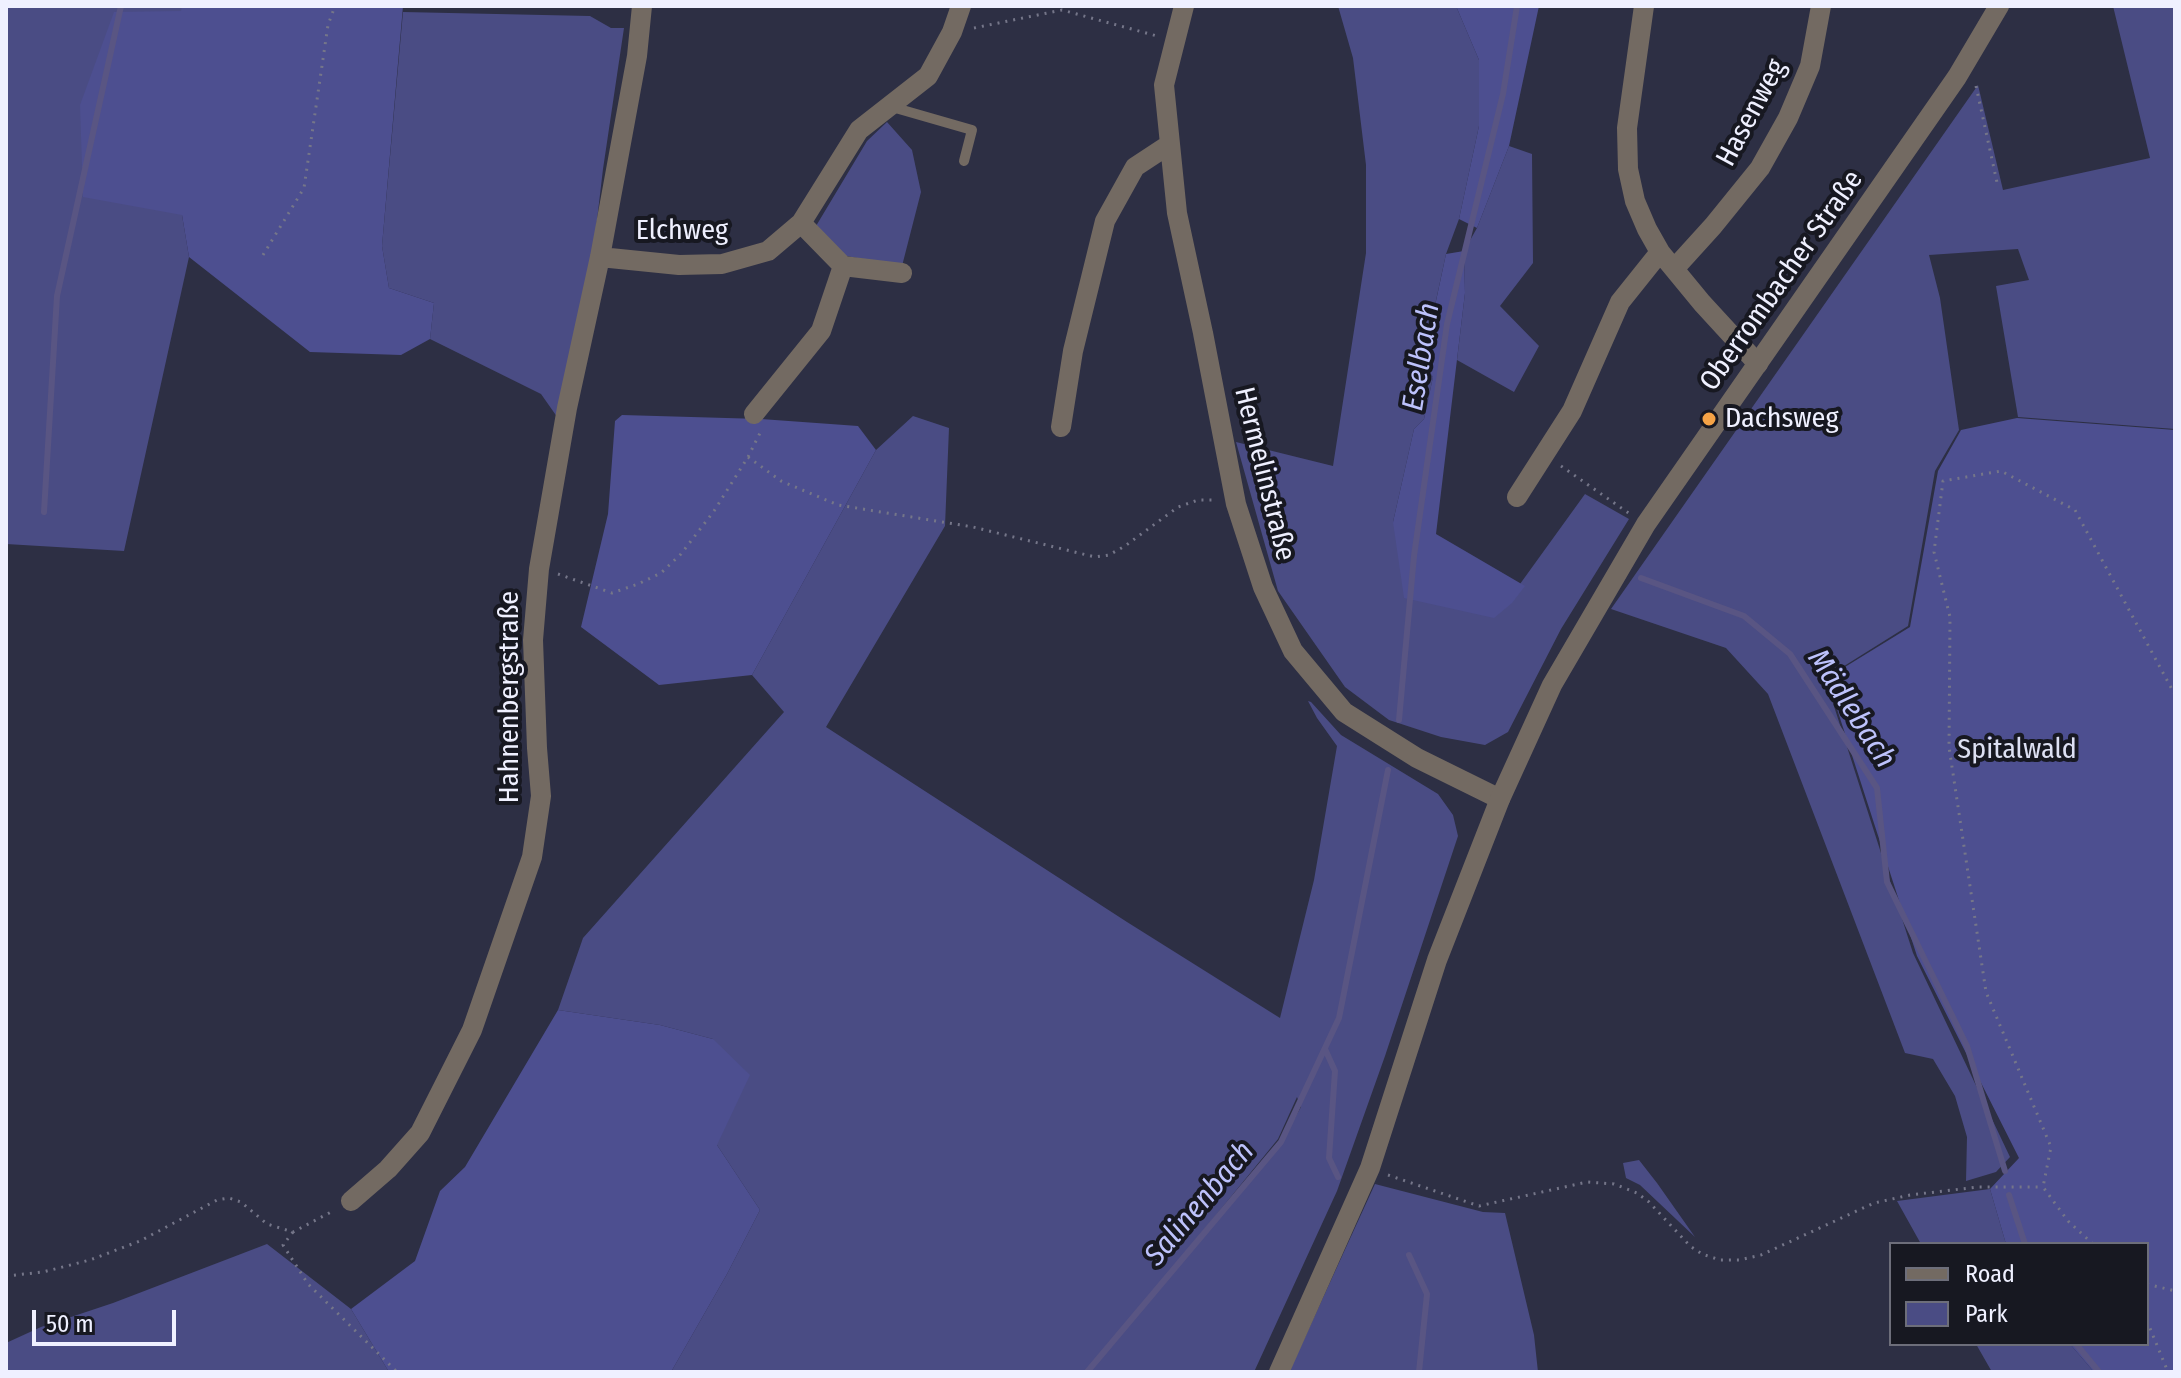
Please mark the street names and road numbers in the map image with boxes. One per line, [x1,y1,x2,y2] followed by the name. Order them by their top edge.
[1710,54,1794,172] street label: Hasenweg
[1693,164,1871,398] street label: Oberrombacher Straße
[636,214,728,248] street label: Elchweg
[1226,384,1302,564] street label: Hermelinstraße
[493,591,527,803] street label: Hahnenbergstraße

